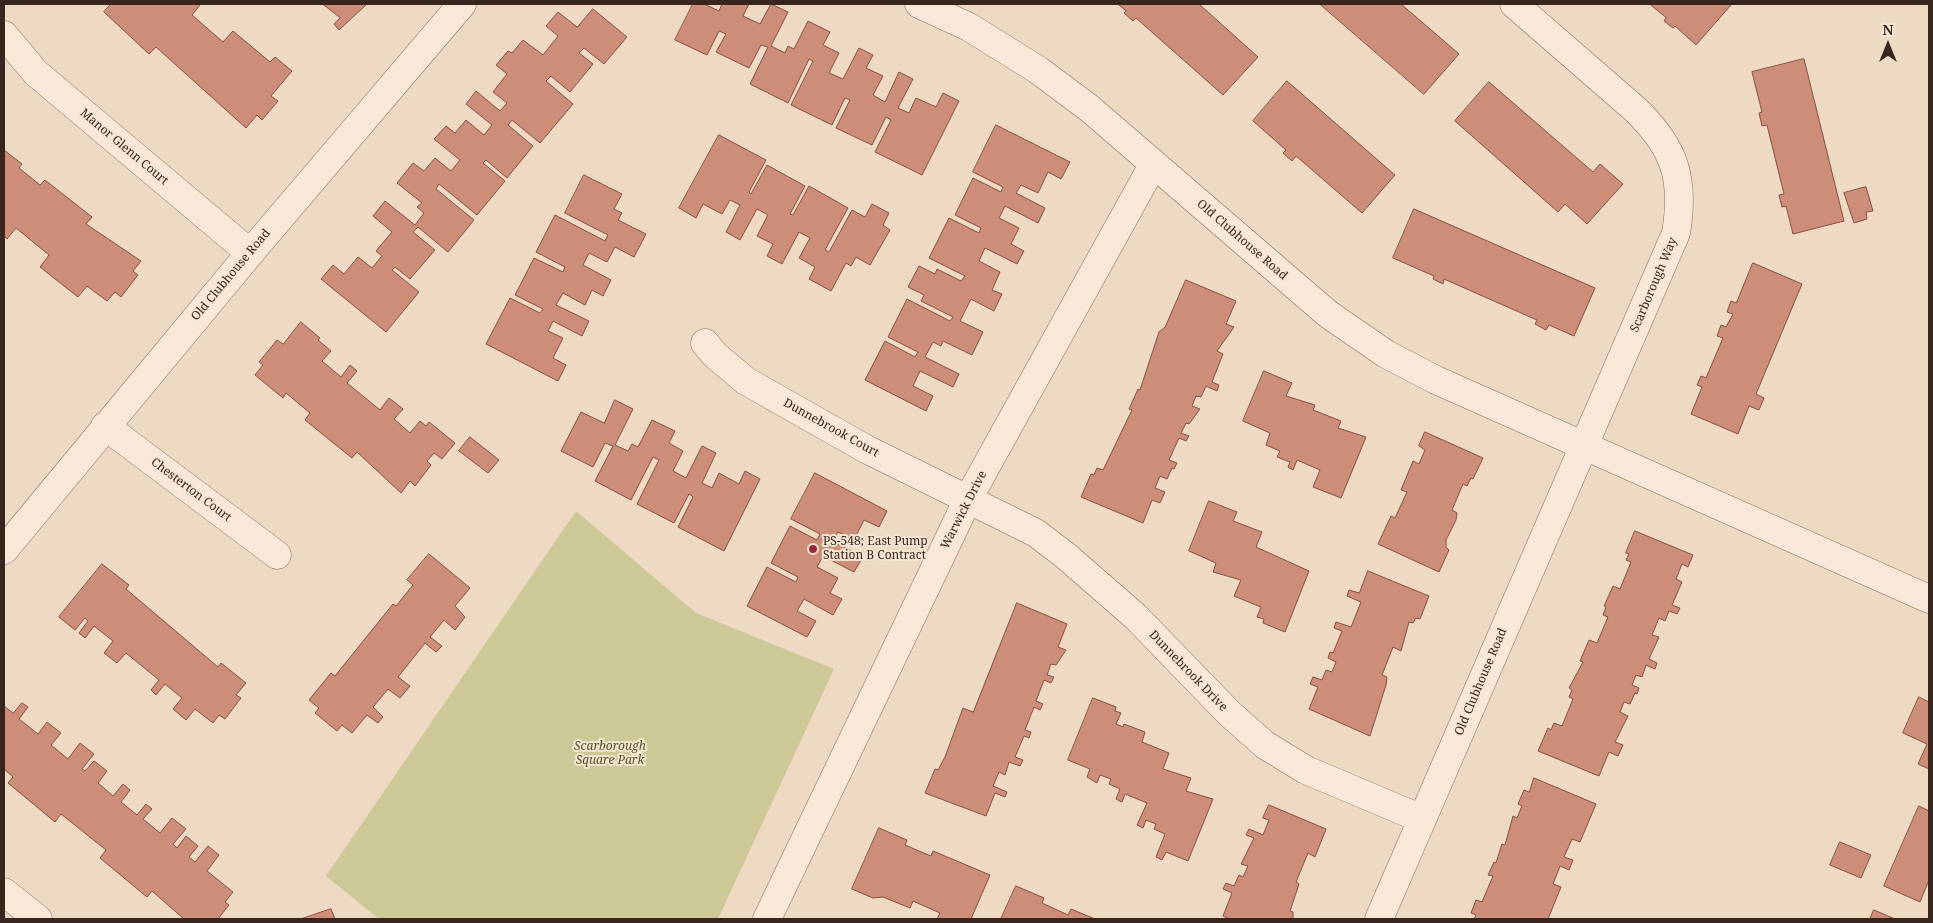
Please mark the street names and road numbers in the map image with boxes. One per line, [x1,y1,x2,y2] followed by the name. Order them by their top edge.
[77,106,171,188] street label: Manor Glenn Court
[1194,197,1290,283] street label: Old Clubhouse Road
[188,226,274,324] street label: Old Clubhouse Road
[1628,235,1680,335] street label: Scarborough Way
[781,396,881,460] street label: Dunnebrook Court
[148,455,234,525] street label: Chesterton Court
[938,468,990,552] street label: Warwick Drive
[1452,626,1510,738] street label: Old Clubhouse Road
[1146,628,1230,714] street label: Dunnebrook Drive

